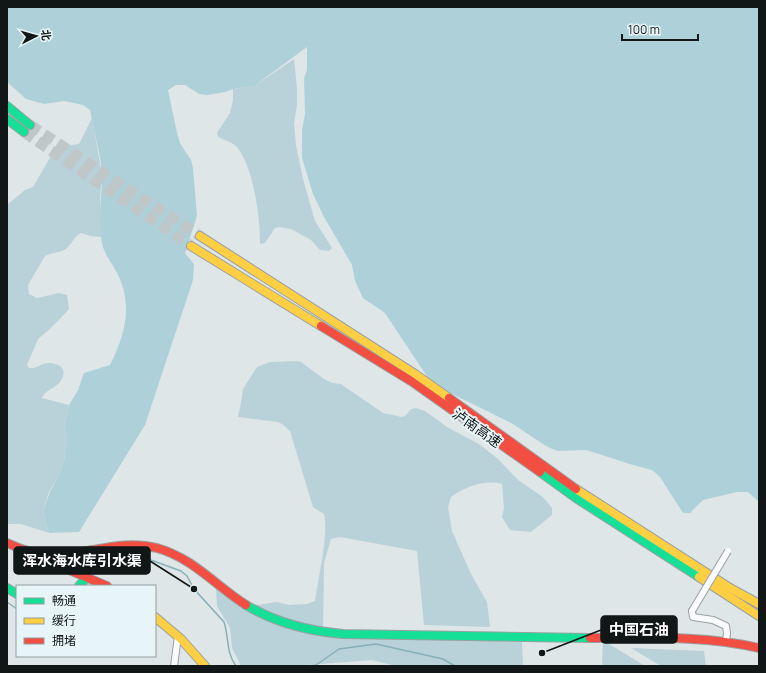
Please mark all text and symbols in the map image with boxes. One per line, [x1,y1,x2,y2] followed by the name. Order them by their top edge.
[16,16,56,56] north arrow
[622,16,698,42] scale bar
[628,21,660,38] text: 100 m
[38,29,54,41] text: 北
[449,404,506,451] street label: 泸南高速
[14,547,150,574] callout: 浑水海水库引水渠
[22,550,142,571] text: 浑水海水库引水渠
[16,585,156,657] legend
[52,592,76,609] text: 畅通
[52,612,76,629] text: 缓行
[601,616,677,643] callout: 中国石油
[609,619,669,640] text: 中国石油
[52,632,76,649] text: 拥堵

